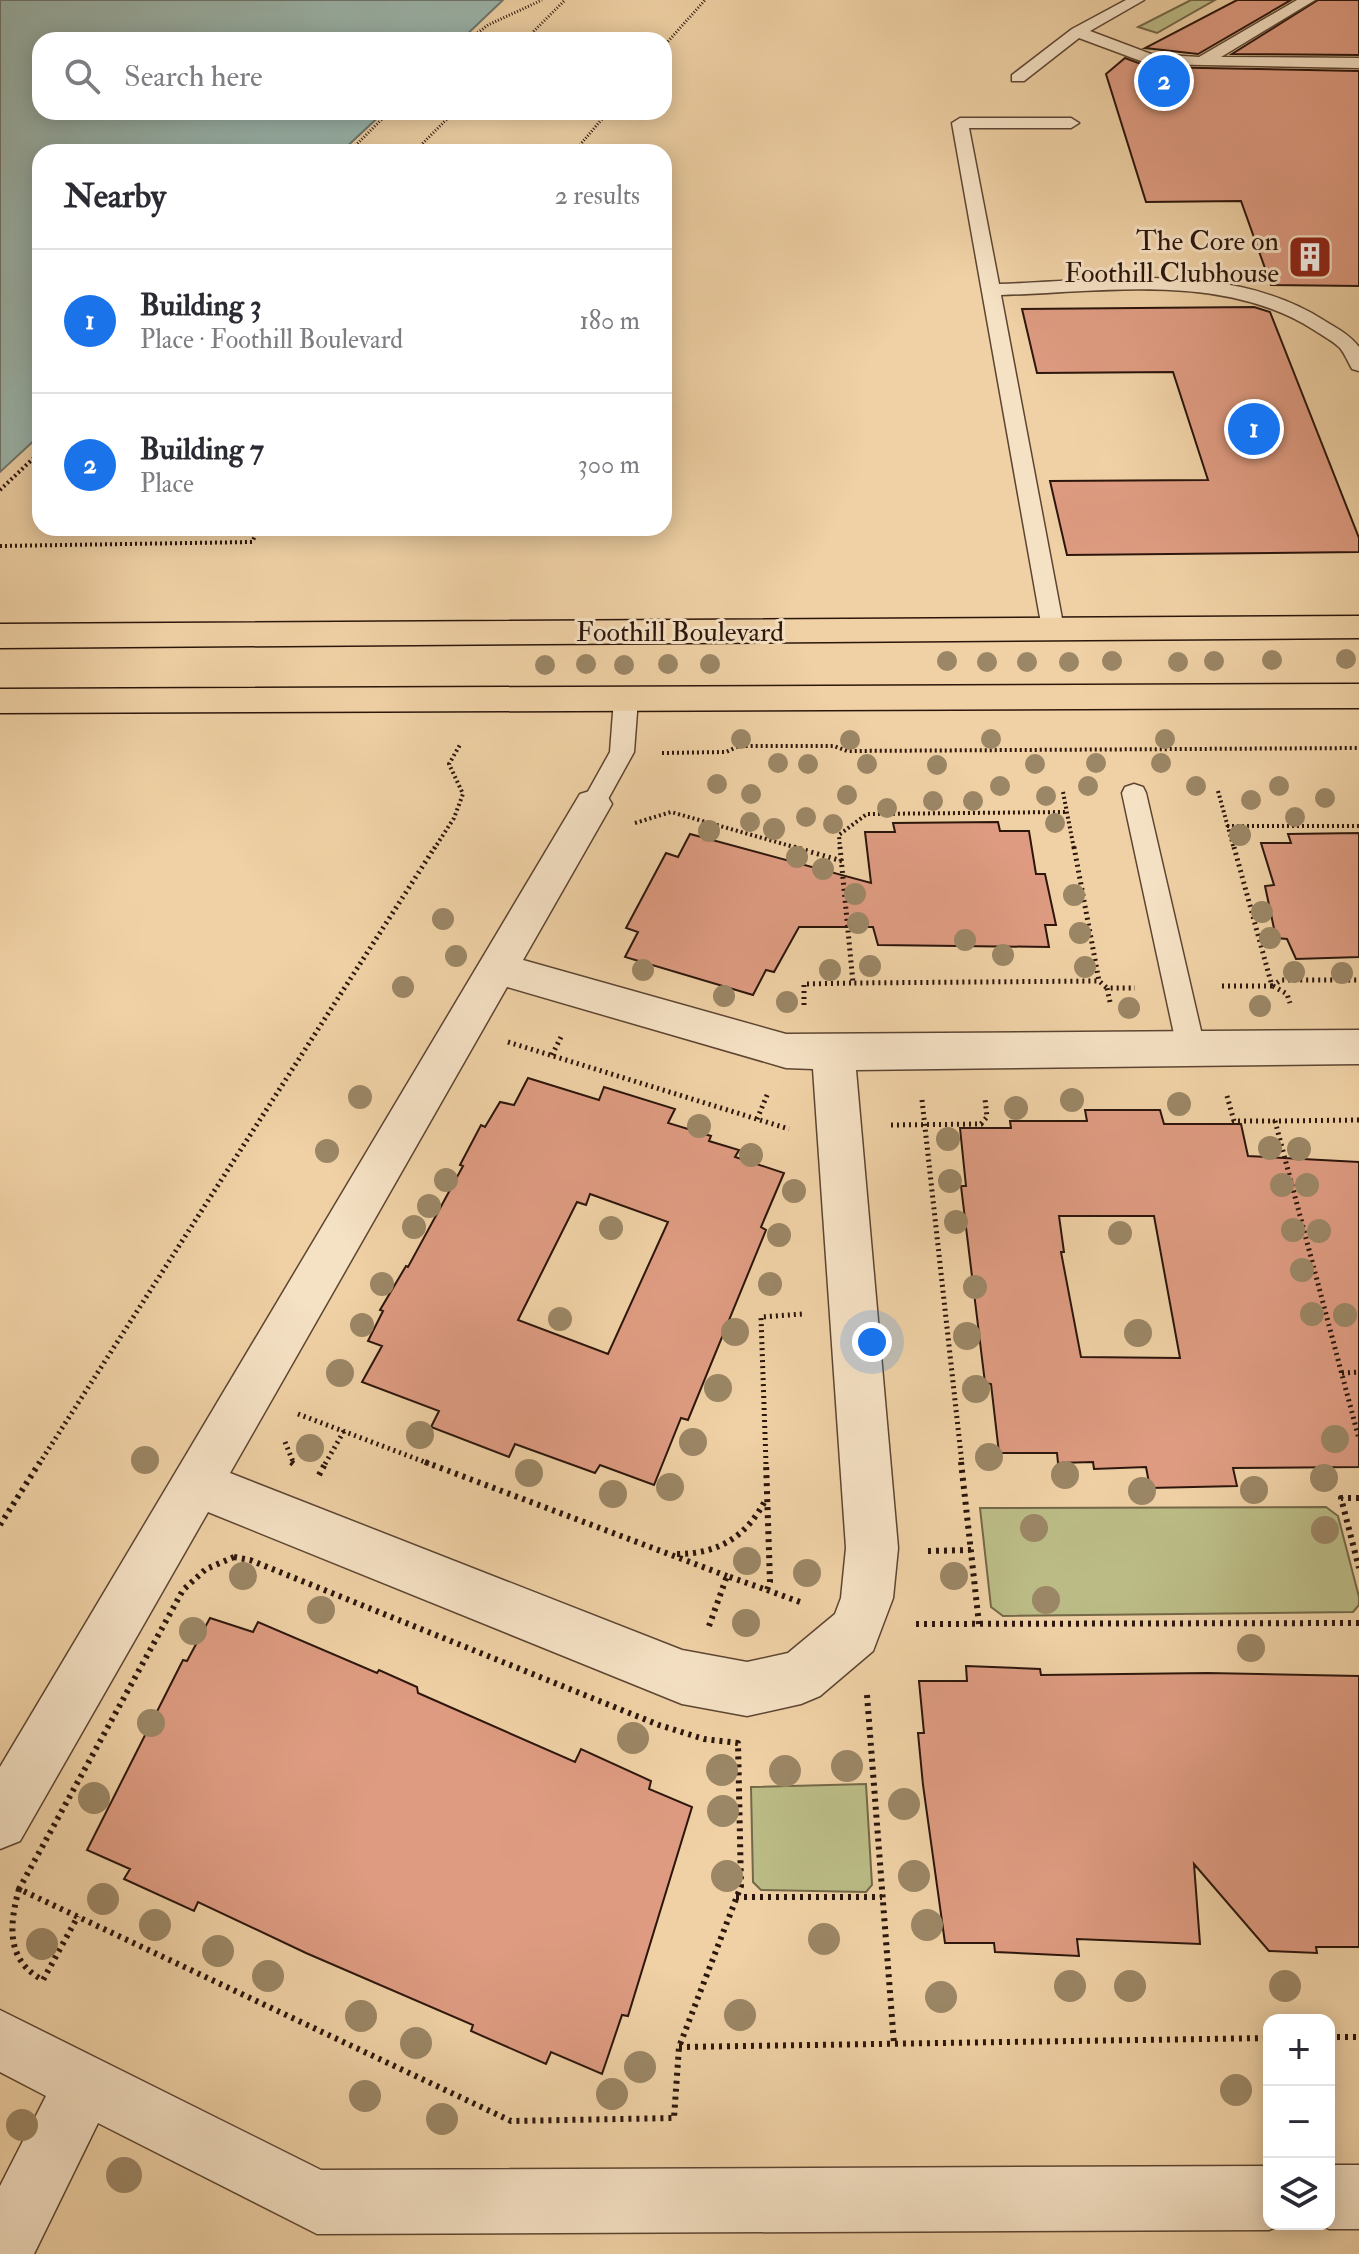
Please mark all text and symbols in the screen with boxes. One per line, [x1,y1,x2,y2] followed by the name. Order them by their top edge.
[32,32,672,120] search box
[1138,51,1190,111] pin: 2
[60,54,104,98] icon: search
[124,58,263,95] text: Search here
[64,175,166,218] text: Nearby
[555,180,640,212] text: 2 results
[1064,224,1279,291] place label: The Core on Foothill Clubhouse
[1286,233,1334,281] building icon: The Core on Foothill Clubhouse
[140,287,262,324] text: Building 3
[85,305,95,337] text: 1
[580,305,640,337] text: 180 m
[140,324,403,356] text: Place · Foothill Boulevard
[1228,399,1280,459] pin: 1
[140,431,264,468] text: Building 7
[83,449,97,481] text: 2
[578,449,640,481] text: 300 m
[140,468,194,500] text: Place
[576,615,784,650] street label: Foothill Boulevard
[852,1322,892,1362] your location
[1263,2014,1335,2230] map controls
[1263,2014,1335,2086] button: +
[1263,2086,1335,2158] button: −
[1263,2158,1335,2230] button: layers

